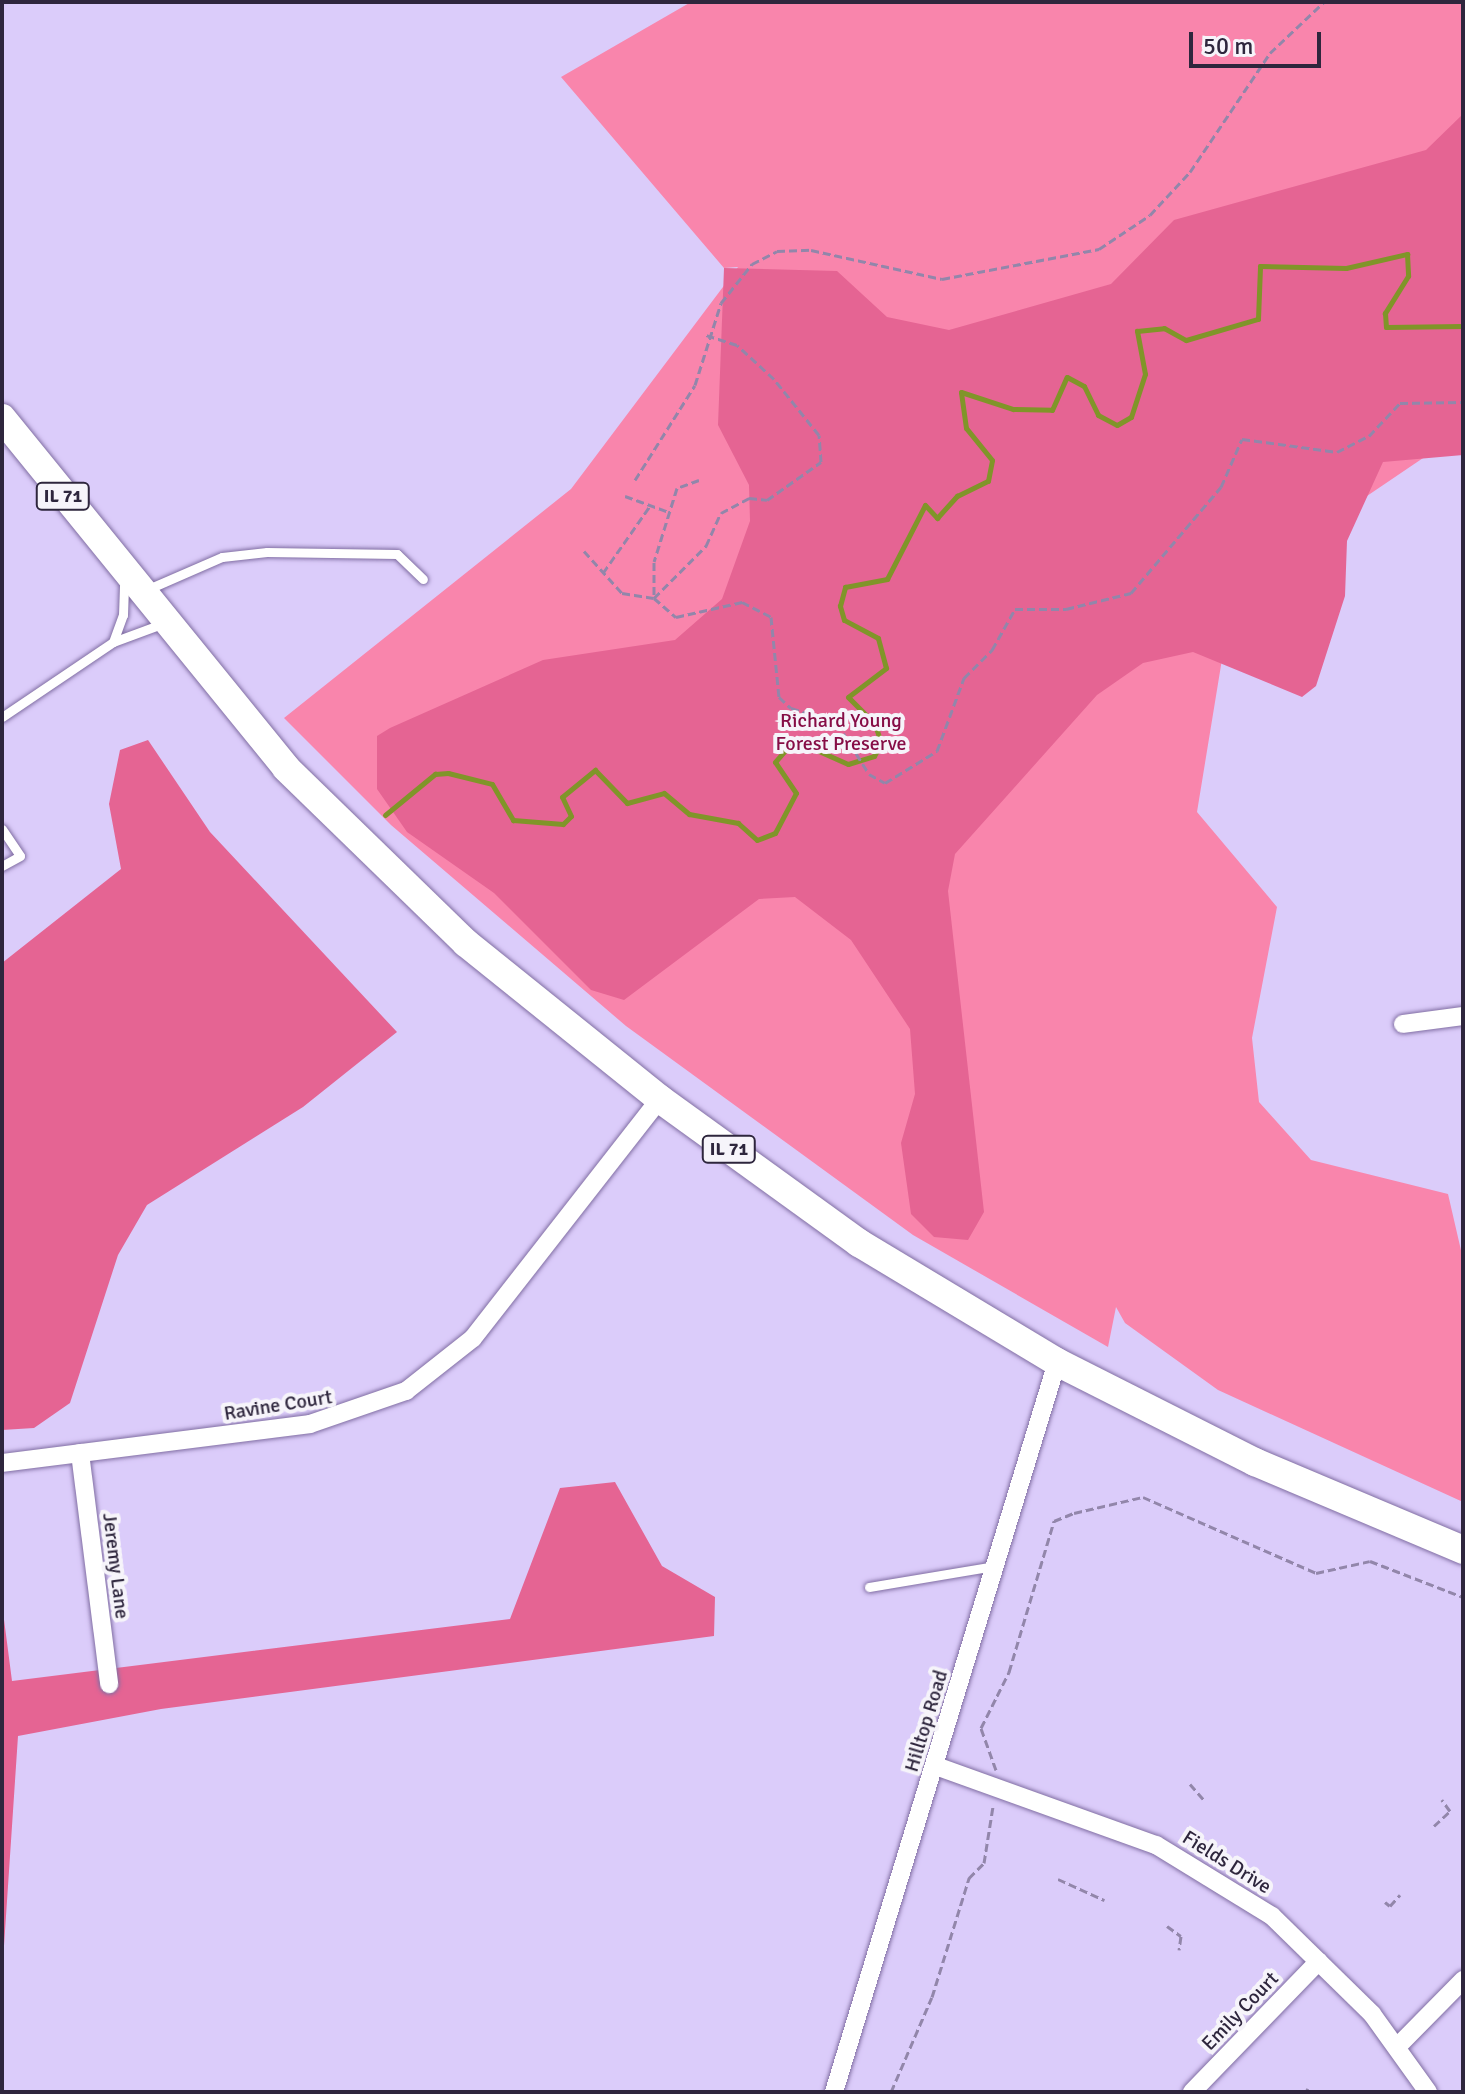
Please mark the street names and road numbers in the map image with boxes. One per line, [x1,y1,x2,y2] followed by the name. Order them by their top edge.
[35,482,91,510] road number: IL 71
[701,1135,757,1163] road number: IL 71
[222,1385,334,1425] street label: Ravine Court
[98,1512,134,1620] street label: Jeremy Lane
[899,1667,953,1775] street label: Hilltop Road
[1178,1825,1276,1899] street label: Fields Drive
[1197,1967,1283,2055] street label: Emily Court

